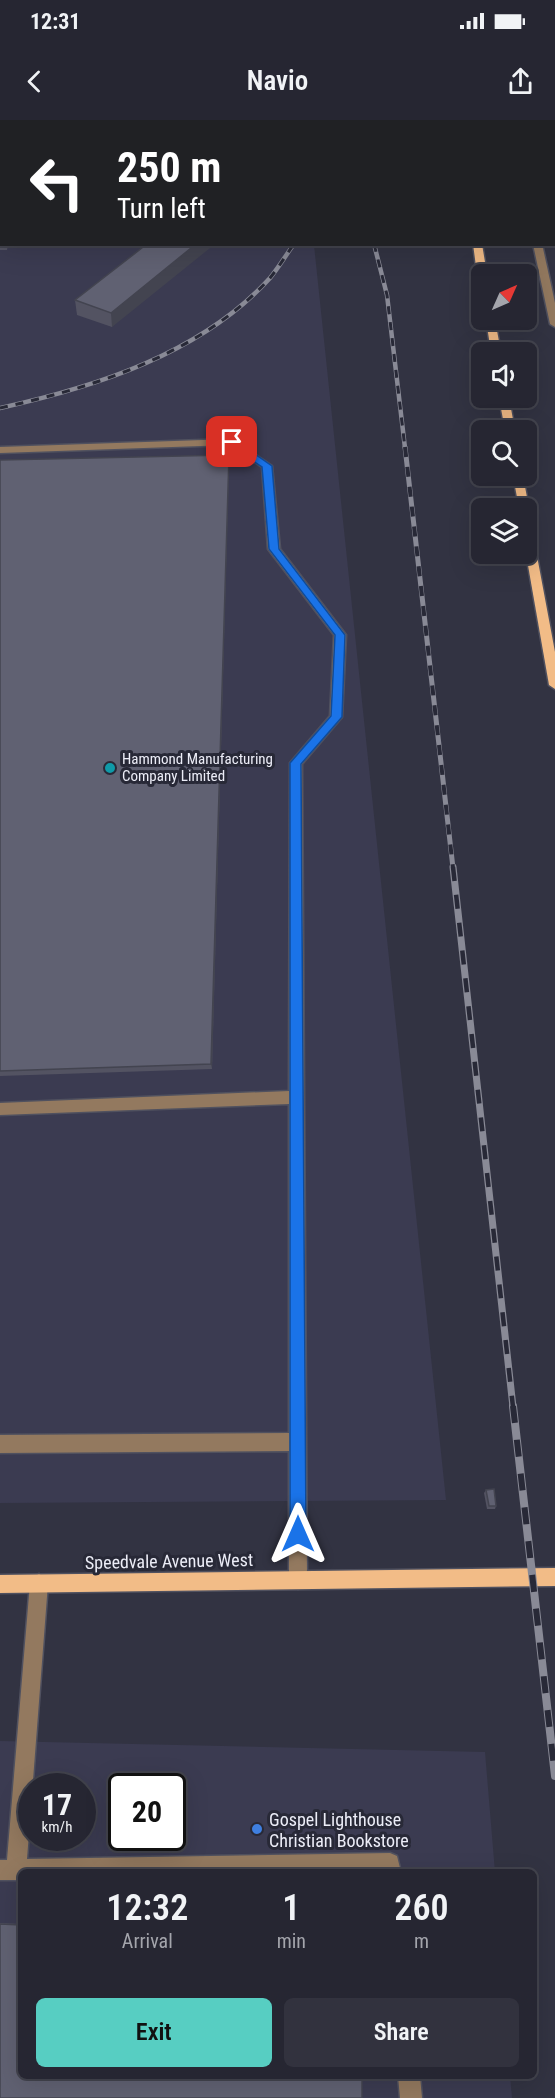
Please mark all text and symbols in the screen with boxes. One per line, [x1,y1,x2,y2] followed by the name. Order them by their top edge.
[30,9,81,34] text: 12:31
[18,65,51,98] icon: back
[247,65,308,97] text: Navio
[504,65,537,98] icon: share
[117,143,222,192] text: 250 m
[18,144,96,222] icon: left
[117,193,206,225] text: Turn left
[471,264,537,330] north arrow
[471,264,537,564] map controls
[471,342,537,408] button: sound
[206,416,257,467] pin
[471,420,537,486] button: search
[215,425,248,458] icon: arrive
[471,498,537,564] button: layers
[122,750,273,785] place label: Hammond Manufacturing Company Limited
[103,761,117,775] marker: Hammond Manufacturing Company Limited
[266,1502,330,1566] position arrow
[85,1549,253,1573] street label: Speedvale Avenue West
[108,1773,186,1851] speed limit sign: 20
[42,1787,72,1822] text: 17
[269,1809,409,1851] place label: Gospel Lighthouse Christian Bookstore
[42,1818,72,1836] text: km/h
[250,1822,264,1836] marker: Gospel Lighthouse Christian Bookstore
[106,1887,188,1929] text: 12:32
[282,1887,300,1929] text: 1
[394,1887,449,1929] text: 260
[122,1929,173,1953] text: Arrival
[277,1929,306,1953] text: min
[414,1929,429,1953] text: m
[36,1998,272,2067] button: Exit
[284,1998,519,2067] button: Share

